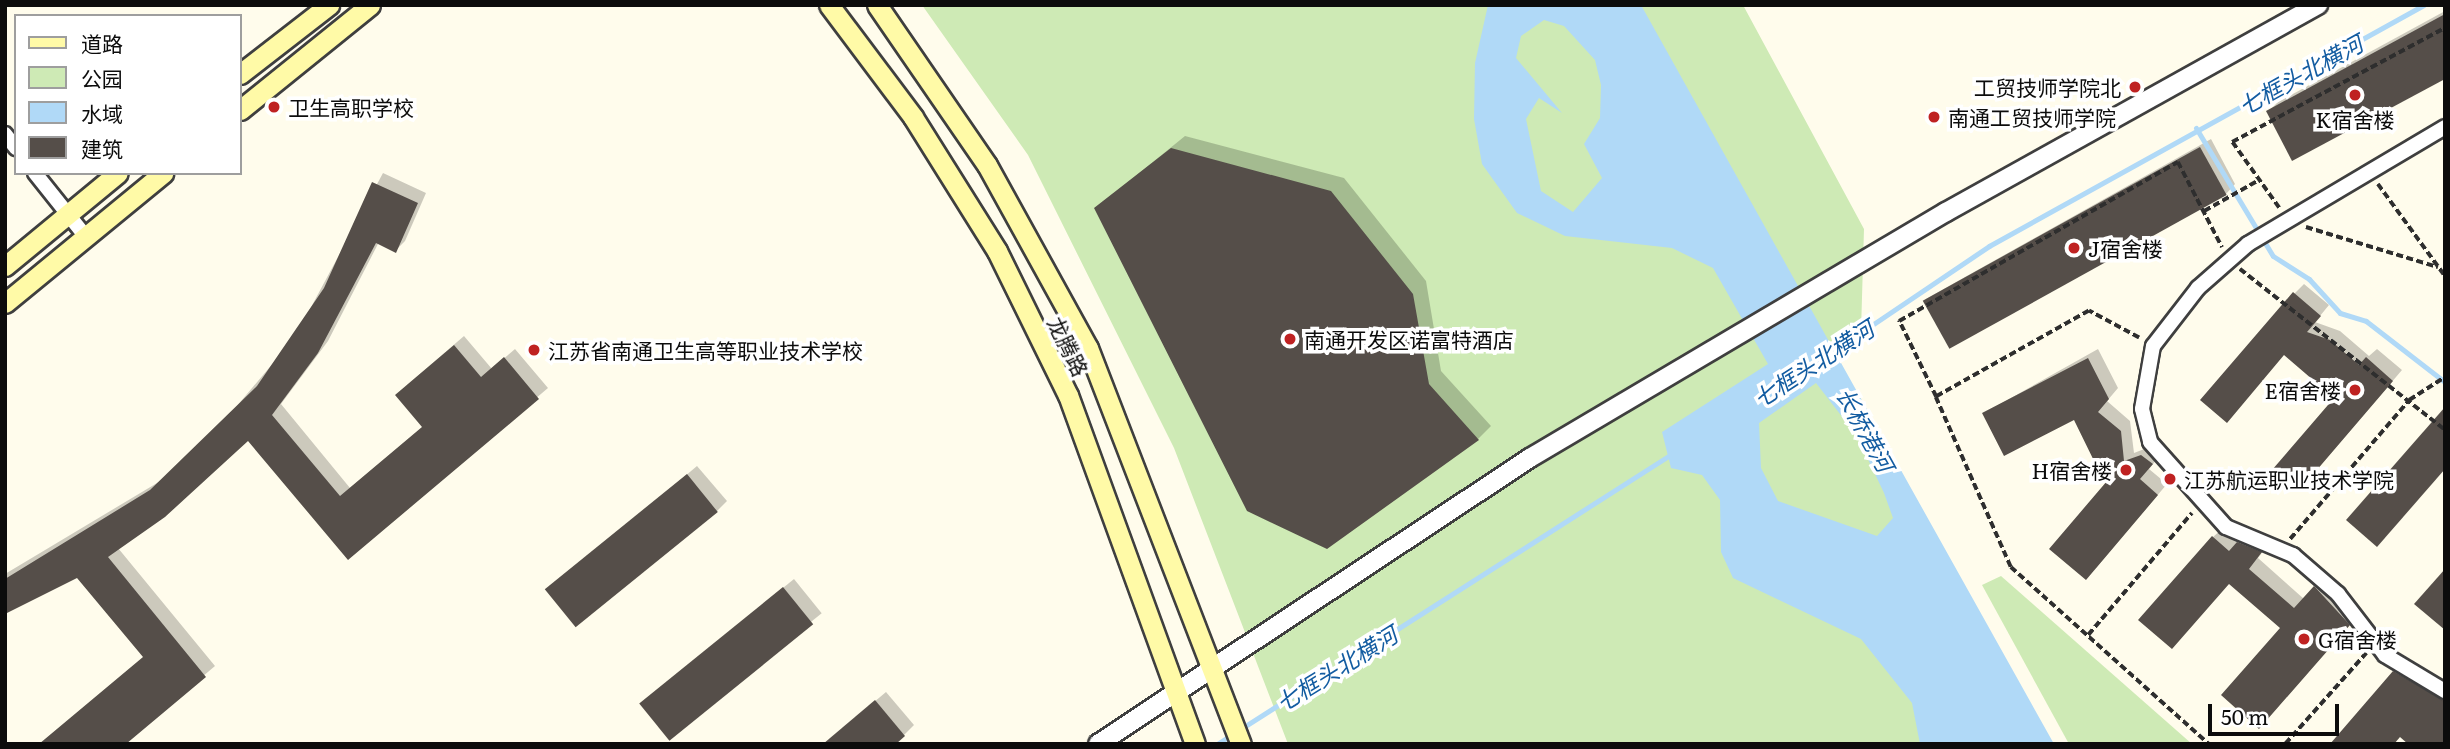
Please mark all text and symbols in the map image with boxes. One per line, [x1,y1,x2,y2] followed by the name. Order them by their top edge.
[14,14,242,175] legend
[81,27,123,58] text: 道路
[2233,28,2367,120] water label: 七框头北横河
[81,62,123,93] text: 公园
[1974,74,2121,100] place label: 工贸技师学院北
[2127,79,2143,95] marker: 工贸技师学院北
[2347,87,2363,103] marker: K宿舍楼
[288,94,414,120] place label: 卫生高职学校
[81,97,123,128] text: 水域
[266,99,282,115] marker: 卫生高职学校
[1948,104,2116,130] place label: 南通工贸技师学院
[2316,106,2394,132] place label: K宿舍楼
[1926,109,1942,125] marker: 南通工贸技师学院
[81,132,123,163] text: 建筑
[2088,235,2163,261] place label: J宿舍楼
[2066,240,2082,256] marker: J宿舍楼
[1044,312,1094,380] street label: 龙腾路
[1748,314,1878,412] water label: 七框头北横河
[1304,326,1514,352] place label: 南通开发区诺富特酒店
[1282,331,1298,347] marker: 南通开发区诺富特酒店
[548,337,863,363] place label: 江苏省南通卫生高等职业技术学校
[526,342,542,358] marker: 江苏省南通卫生高等职业技术学校
[2265,377,2341,403] place label: E宿舍楼
[1832,382,1900,476] water label: 长桥港河
[2347,382,2363,398] marker: E宿舍楼
[2031,457,2112,483] place label: H宿舍楼
[2118,462,2134,478] marker: H宿舍楼
[2184,466,2394,492] place label: 江苏航运职业技术学院
[2162,471,2178,487] marker: 江苏航运职业技术学院
[1270,620,1402,716] water label: 七框头北横河
[2318,626,2397,652] place label: G宿舍楼
[2296,631,2312,647] marker: G宿舍楼
[2212,690,2343,734] scale bar
[2221,700,2268,731] text: 50 m

